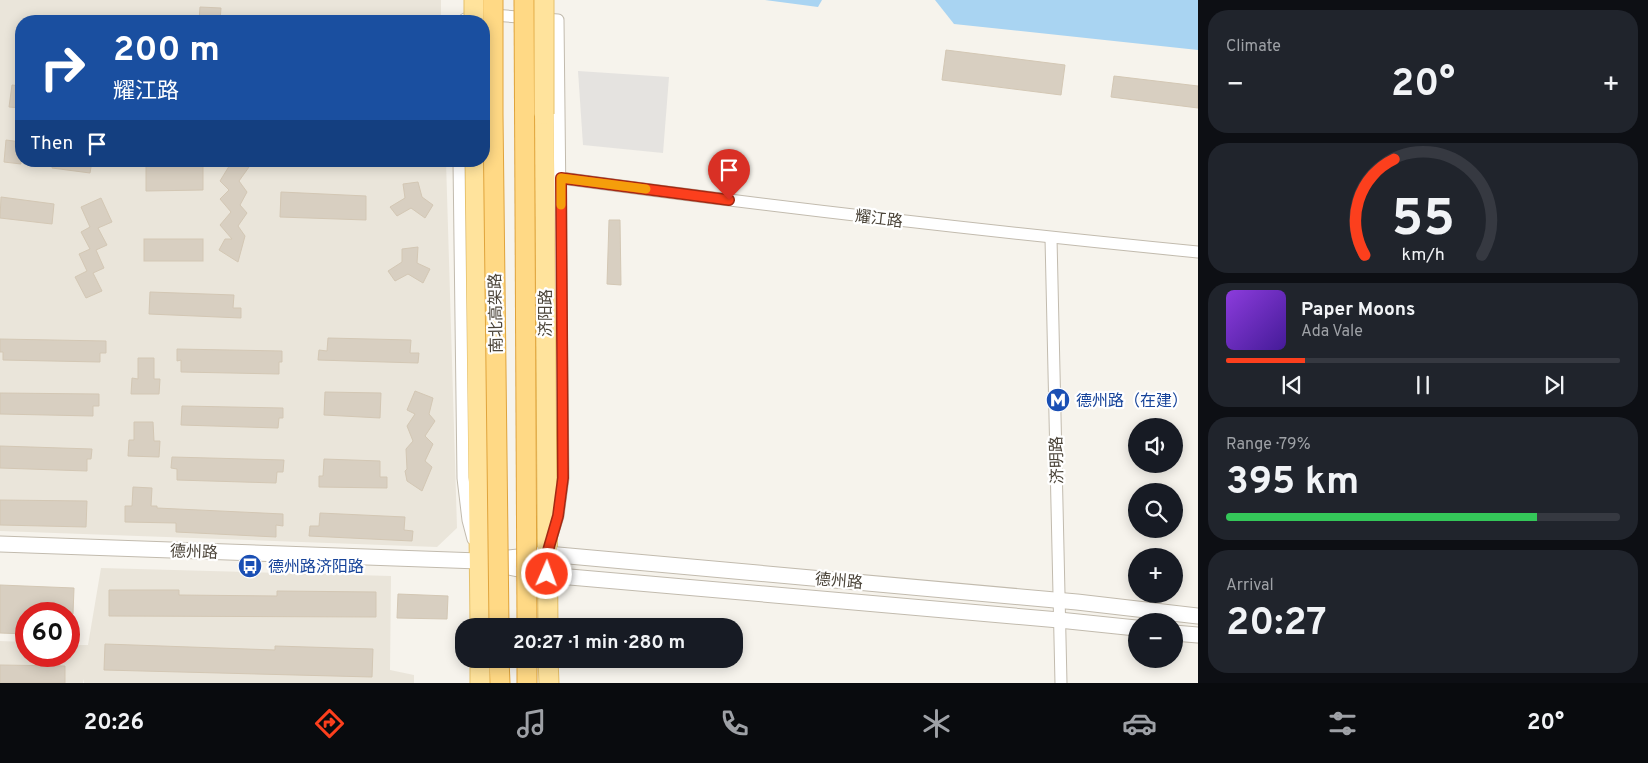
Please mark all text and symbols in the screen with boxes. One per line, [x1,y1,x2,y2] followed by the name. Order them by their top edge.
[113,29,220,73] text: 200 m
[30,35,95,100] icon: right
[1226,37,1281,57] text: Climate
[1391,61,1455,110] text: 20°
[1226,68,1244,104] text: −
[1602,68,1620,104] text: +
[113,79,179,106] text: 耀江路
[83,130,111,158] icon: arrive
[30,132,73,156] text: Then
[708,149,750,200] pin
[715,156,743,184] icon: arrive
[1391,188,1455,254] text: 55
[854,207,904,233] street label: 耀江路
[1401,244,1445,267] text: km/h
[486,273,508,353] street label: 南北高架路
[537,289,557,337] street label: 济阳路
[1301,298,1415,322] text: Paper Moons
[1301,322,1363,342] text: Ada Vale
[1278,371,1306,399] icon: previous
[1409,371,1437,399] icon: pause
[1540,371,1568,399] icon: next
[1045,387,1071,413] metro station icon: 德州路（在建）
[1076,392,1188,412] place label: 德州路（在建）
[1128,418,1183,668] map controls
[1128,418,1183,473] button: sound
[1226,435,1311,455] text: Range · 79%
[1048,436,1068,484] street label: 济明路
[1226,459,1359,508] text: 395 km
[1128,483,1183,538] button: search
[170,542,218,564] street label: 德州路
[520,547,572,599] position arrow
[1128,548,1183,603] button: +
[237,553,263,579] bus stop icon: 德州路济阳路
[268,558,364,578] place label: 德州路济阳路
[814,570,864,594] street label: 德州路
[1226,576,1274,596] text: Arrival
[1226,600,1327,649] text: 20:27
[15,602,80,667] speed limit sign: 60
[1128,613,1183,668] button: −
[513,631,685,655] text: 20:27 · 1 min · 280 m
[312,706,347,741] icon: directions
[514,706,549,741] icon: music
[717,706,752,741] icon: phone
[919,706,954,741] icon: climate
[1122,706,1157,741] icon: car
[1325,706,1360,741] icon: filters
[84,710,144,737] text: 20:26
[1527,710,1564,737] text: 20°

